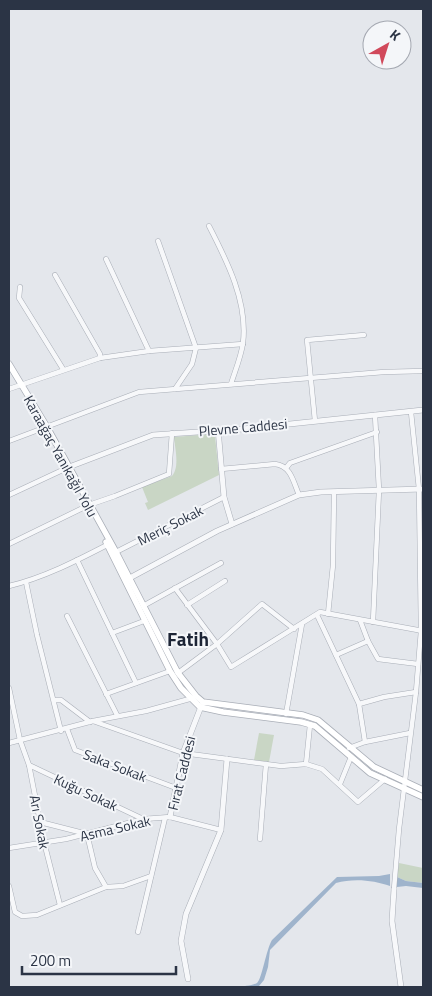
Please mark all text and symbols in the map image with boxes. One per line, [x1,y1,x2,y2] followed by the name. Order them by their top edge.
[362,20,412,70] north arrow
[386,24,406,46] text: K
[19,391,103,521] street label: Karaağaç Yanıkağıl Yolu
[198,413,288,441] street label: Plevne Caddesi
[134,499,207,551] street label: Meriç Sokak
[167,624,209,653] district label: Fatih
[162,734,200,812] street label: Fırat Caddesi
[80,743,150,787] street label: Saka Sokak
[51,768,122,816] street label: Kuğu Sokak
[24,793,56,851] street label: Arı Sokak
[78,810,153,846] street label: Asma Sokak
[22,944,176,976] scale bar
[30,949,71,972] text: 200 m

